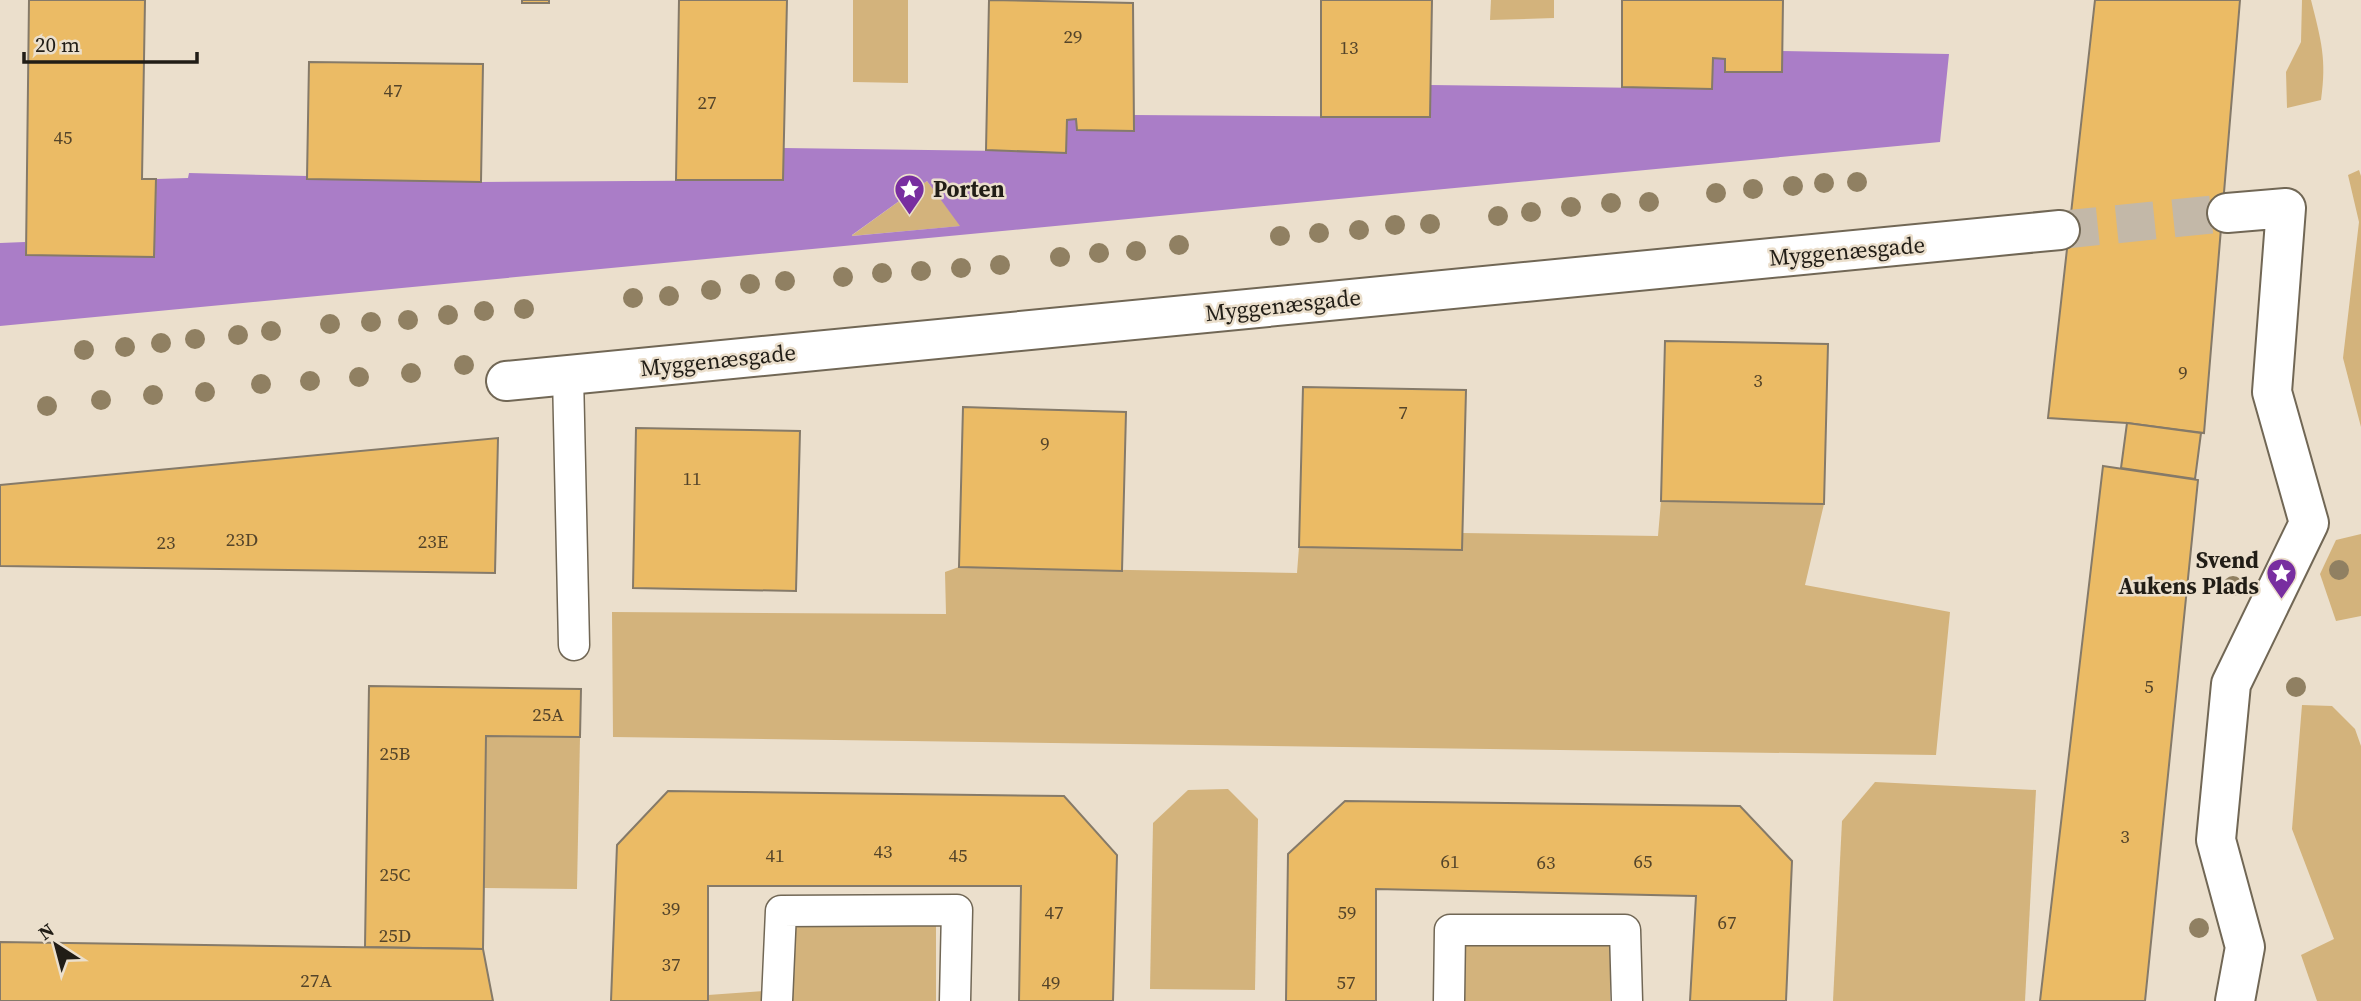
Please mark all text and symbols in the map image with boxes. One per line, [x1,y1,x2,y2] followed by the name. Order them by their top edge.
[24,21,198,65] scale bar
[1063,23,1083,49] house number: 29
[35,30,80,59] text: 20 m
[1339,34,1359,60] house number: 13
[383,77,403,103] house number: 47
[697,89,717,115] house number: 27
[53,124,73,150] house number: 45
[893,172,927,216] place icon: Porten
[933,173,1005,205] place label: Porten
[1768,228,1926,274] street label: Myggenæsgade
[1204,281,1362,329] street label: Myggenæsgade
[639,336,797,384] street label: Myggenæsgade
[2178,359,2188,385] house number: 9
[1753,367,1763,393] house number: 3
[1398,399,1408,425] house number: 7
[1040,430,1050,456] house number: 9
[682,465,702,491] house number: 11
[226,526,258,552] house number: 23D
[418,528,448,554] house number: 23E
[156,529,176,555] house number: 23
[2118,544,2259,602] place label: Svend Aukens Plads
[2265,556,2299,600] place icon: Svend Aukens Plads
[2144,673,2154,699] house number: 5
[532,701,564,727] house number: 25A
[380,740,411,766] house number: 25B
[2120,823,2130,849] house number: 3
[873,838,893,864] house number: 43
[765,842,785,868] house number: 41
[948,842,968,868] house number: 45
[1440,848,1460,874] house number: 61
[1633,848,1653,874] house number: 65
[1536,849,1556,875] house number: 63
[380,861,411,887] house number: 25C
[661,895,681,921] house number: 39
[1044,899,1064,925] house number: 47
[1337,899,1357,925] house number: 59
[1717,909,1737,935] house number: 67
[21,910,91,980] north arrow
[33,917,59,946] text: N
[379,922,411,948] house number: 25D
[661,951,681,977] house number: 37
[300,967,332,993] house number: 27A
[1041,969,1061,995] house number: 49
[1336,969,1356,995] house number: 57

